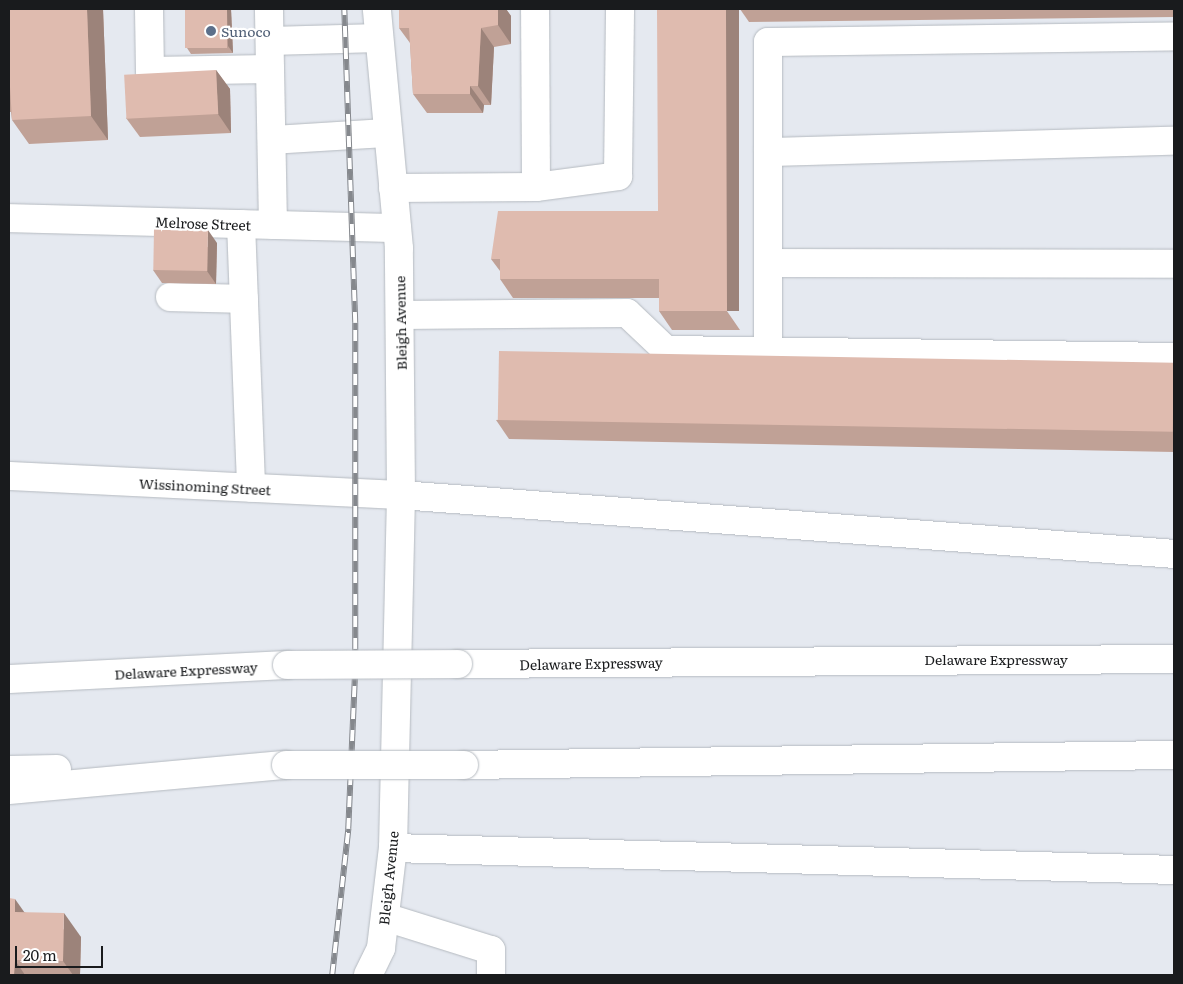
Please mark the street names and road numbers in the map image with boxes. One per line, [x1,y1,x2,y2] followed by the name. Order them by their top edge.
[155,213,251,233] street label: Melrose Street
[391,276,409,370] street label: Bleigh Avenue
[138,474,272,498] street label: Wissinoming Street
[924,651,1068,667] street label: Delaware Expressway
[519,653,663,673] street label: Delaware Expressway
[114,658,258,682] street label: Delaware Expressway
[375,830,401,926] street label: Bleigh Avenue

